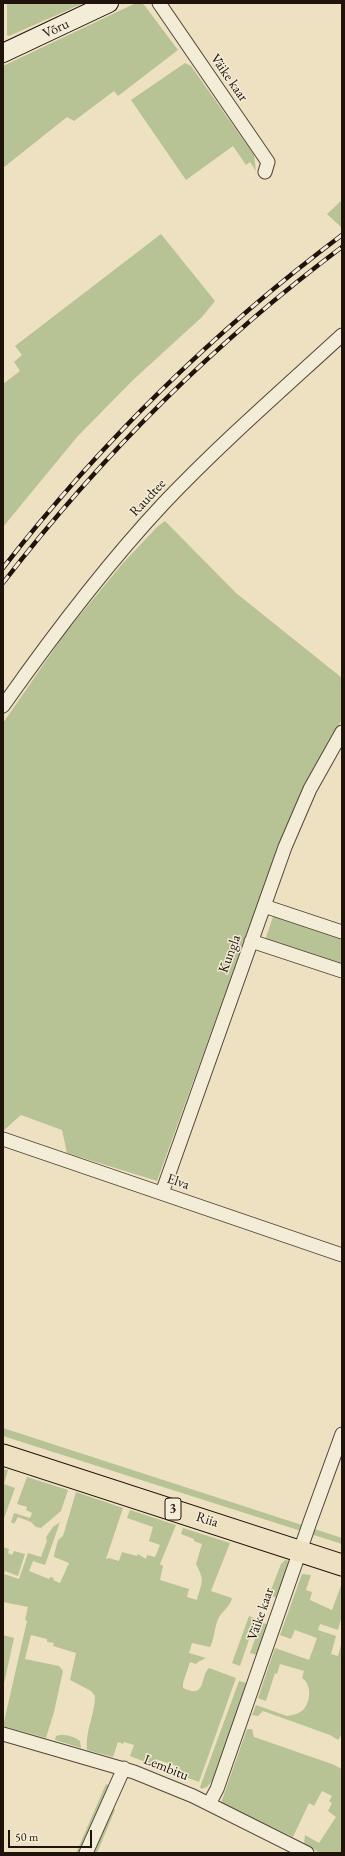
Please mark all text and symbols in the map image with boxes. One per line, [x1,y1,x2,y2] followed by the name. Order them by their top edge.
[40,16,72,42] street label: Võru
[207,51,251,105] street label: Väike kaar
[126,476,170,520] street label: Raudtee
[215,933,245,975] street label: Kungla
[165,1170,191,1194] street label: Elva
[165,1498,181,1520] road number: 3
[194,1509,220,1531] street label: Riia
[244,1586,278,1642] street label: Väike kaar
[141,1751,191,1785] street label: Lembitu
[10,1822,94,1848] scale bar
[15,1829,38,1845] text: 50 m

